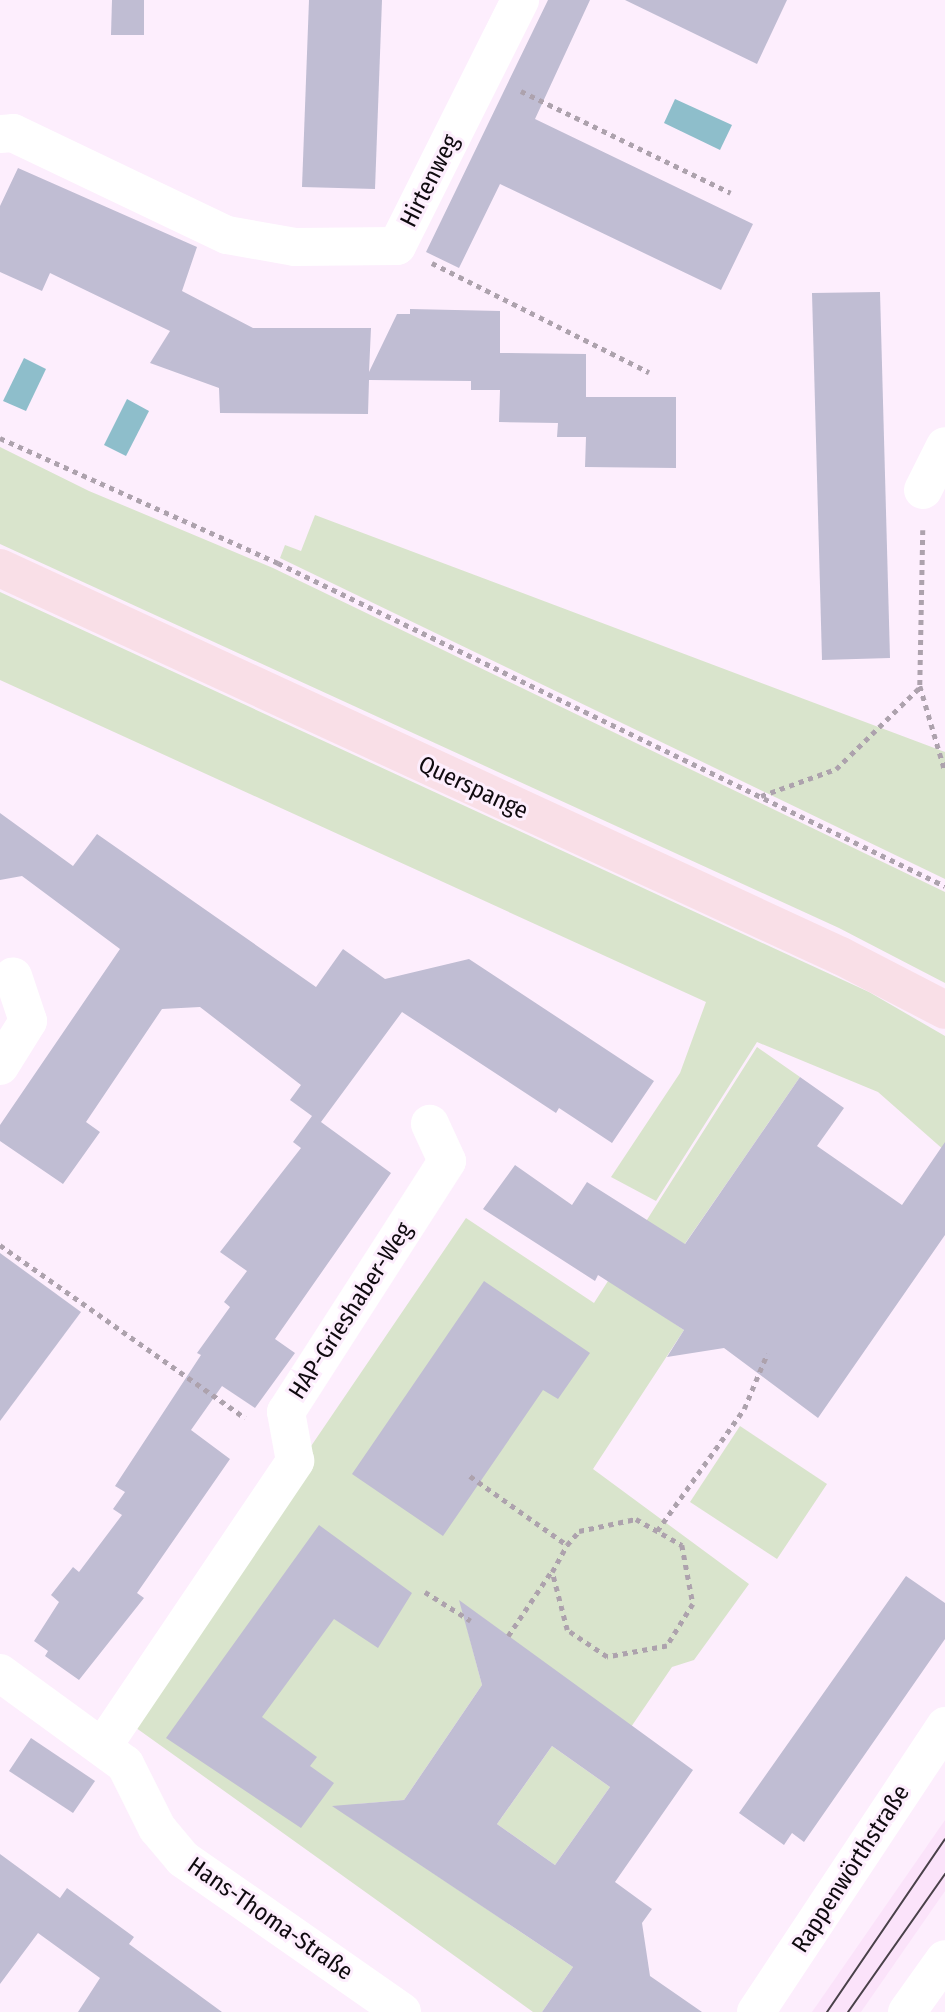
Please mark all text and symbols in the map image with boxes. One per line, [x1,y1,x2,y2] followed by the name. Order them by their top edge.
[395,130,465,232] street label: Hirtenweg
[414,750,532,826] street label: Querspange
[283,1217,419,1405] street label: HAP-Grieshaber-Weg
[786,1780,916,1958] street label: Rappenwörthstraße
[182,1851,358,1987] street label: Hans-Thoma-Straße

